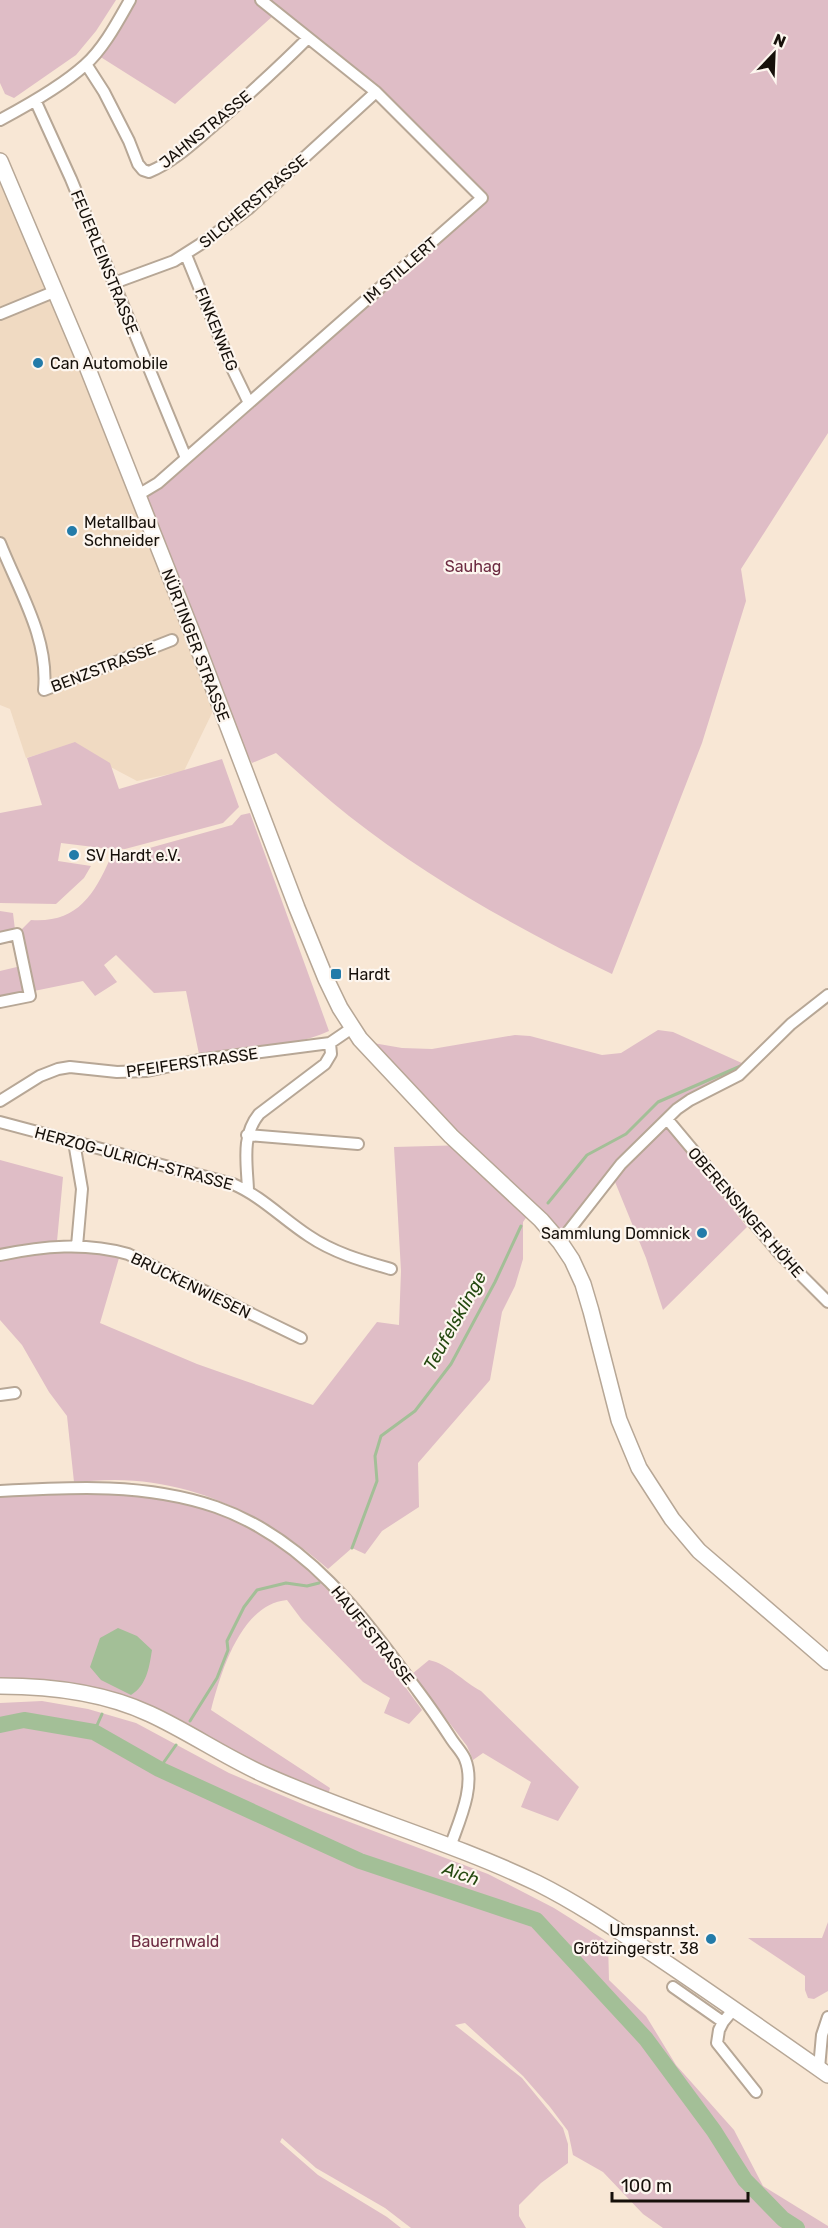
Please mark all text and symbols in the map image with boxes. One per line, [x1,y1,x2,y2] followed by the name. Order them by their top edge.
[744,24,804,84] north arrow
[771,30,789,52] text: N
[155,86,255,172] street label: JAHNSTRASSE
[195,151,311,252] street label: SILCHERSTRASSE
[67,187,142,337] street label: FEUERLEINSTRASSE
[359,233,441,308] street label: IM STILLERT
[191,285,242,374] street label: FINKENWEG
[50,354,168,373] place label: Can Automobile
[31,356,45,370] marker: Can Automobile
[84,513,160,550] place label: Metallbau Schneider
[65,524,79,538] marker: Metallbau Schneider
[445,557,501,576] park label: Sauhag
[158,566,233,724] street label: NÜRTINGER STRASSE
[48,639,158,696] street label: BENZSTRASSE
[86,846,181,865] place label: SV Hardt e.V.
[67,848,81,862] marker: SV Hardt e.V.
[348,965,390,984] place label: Hardt
[329,967,343,981] marker: Hardt
[125,1044,259,1081] street label: PFEIFERSTRASSE
[33,1123,235,1194] street label: HERZOG-ULRICH-STRASSE
[684,1143,807,1281] street label: OBERENSINGER HÖHE
[541,1224,691,1243] place label: Sammlung Domnick
[695,1226,709,1240] marker: Sammlung Domnick
[128,1248,254,1323] street label: BRUCKENWIESEN
[419,1268,491,1374] water label: Teufelsklinge
[327,1582,418,1688] street label: HAUFFSTRASSE
[439,1857,482,1890] water label: Aich
[573,1921,699,1958] place label: Umspannst. Grötzingerstr. 38
[131,1932,219,1951] park label: Bauernwald
[704,1932,718,1946] marker: Umspannst. Grötzingerstr. 38
[612,2165,748,2203] scale bar
[621,2175,672,2197] text: 100 m

